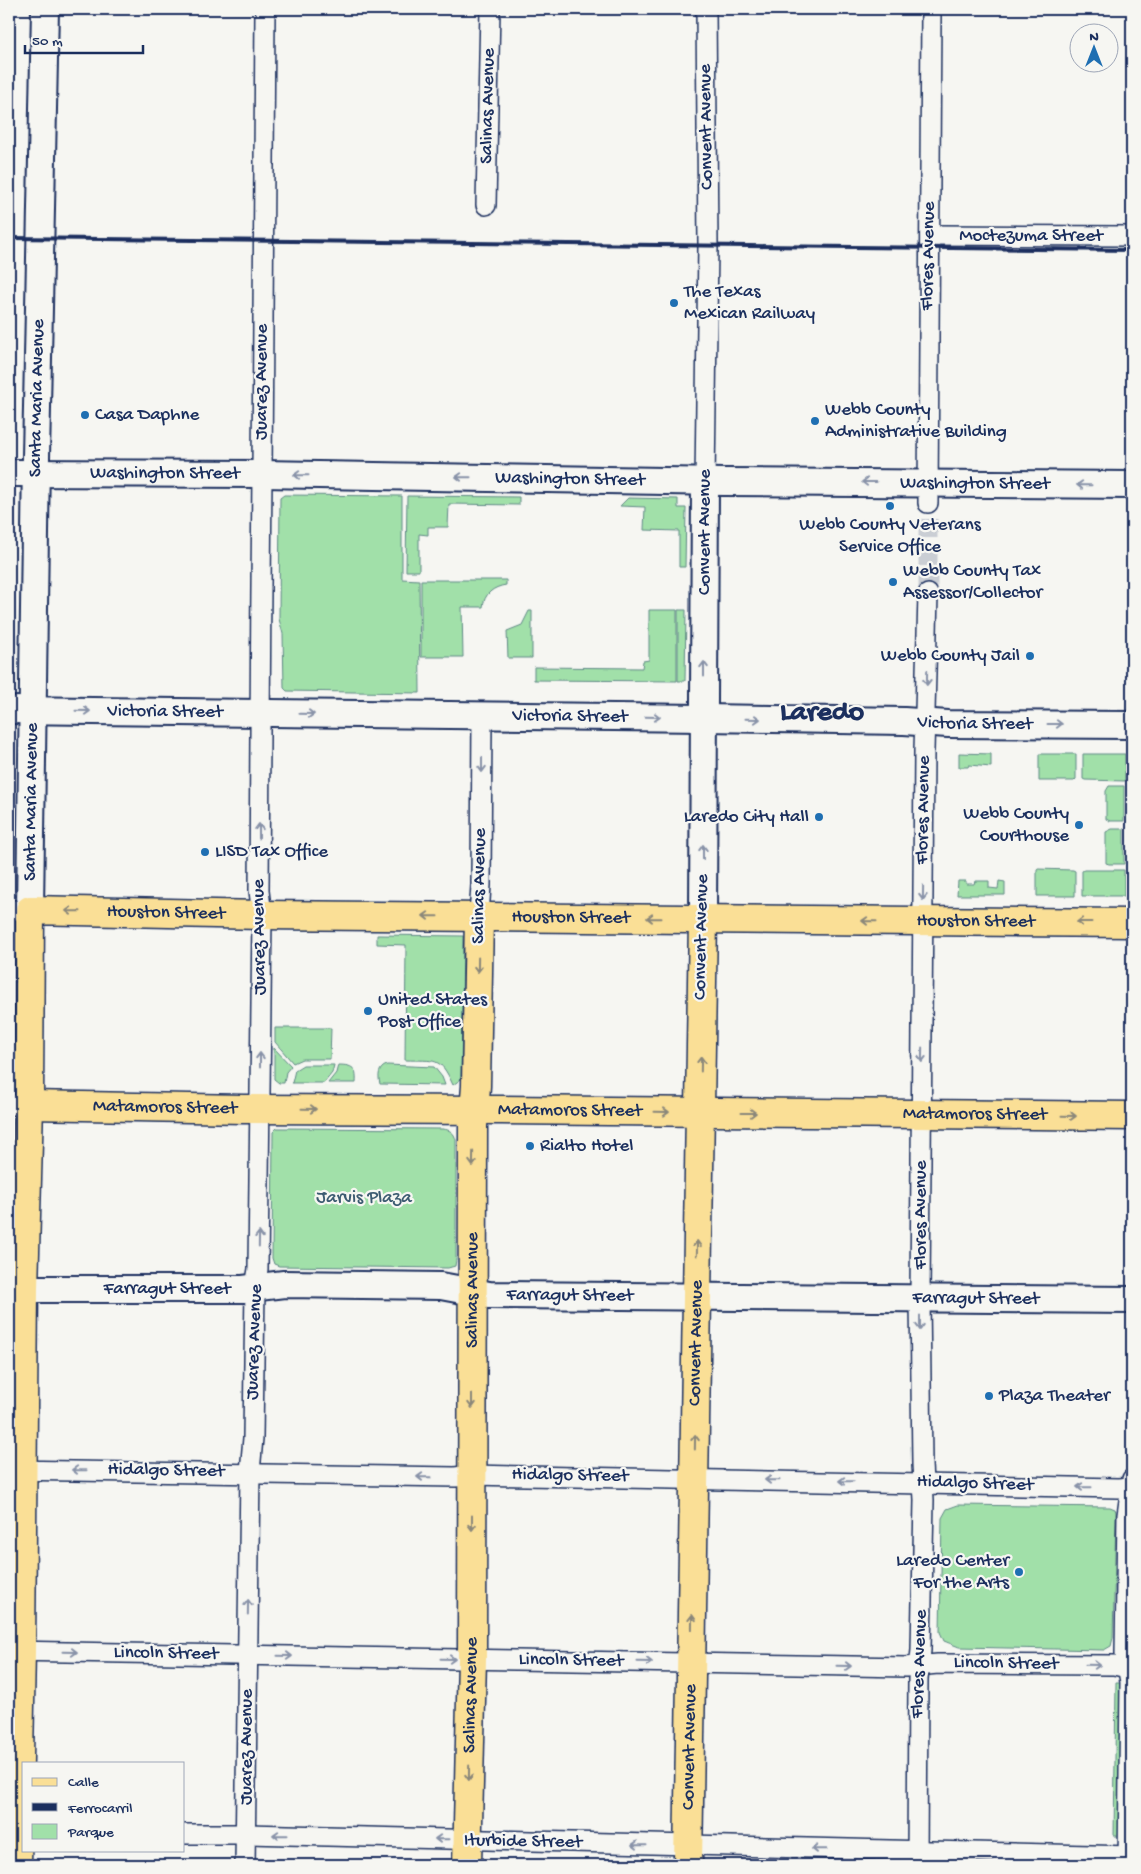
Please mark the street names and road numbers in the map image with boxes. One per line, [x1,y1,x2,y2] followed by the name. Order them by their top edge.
[475,48,501,164] street label: Salinas Avenue
[694,64,720,190] street label: Convent Avenue
[917,201,941,312] street label: Flores Avenue
[959,225,1105,248] street label: Moctezuma Street
[24,319,50,477] street label: Santa Maria Avenue
[251,324,274,440] street label: Juarez Avenue
[90,462,242,485] street label: Washington Street
[495,467,647,492] street label: Washington Street
[694,469,717,595] street label: Convent Avenue
[900,472,1052,496] street label: Washington Street
[106,700,225,724] street label: Victoria Street
[511,704,630,729] street label: Victoria Street
[915,710,1035,736] street label: Victoria Street
[19,723,44,881] street label: Santa Maria Avenue
[912,755,936,866] street label: Flores Avenue
[467,828,493,944] street label: Salinas Avenue
[689,874,715,1000] street label: Convent Avenue
[247,879,273,995] street label: Juarez Avenue
[106,900,228,926] street label: Houston Street
[511,906,632,930] street label: Houston Street
[916,910,1037,934] street label: Houston Street
[93,1095,240,1120] street label: Matamoros Street
[498,1098,644,1123] street label: Matamoros Street
[903,1102,1049,1127] street label: Matamoros Street
[910,1160,933,1270] street label: Flores Avenue
[461,1232,484,1348] street label: Salinas Avenue
[102,1278,233,1301] street label: Farragut Street
[684,1280,709,1406] street label: Convent Avenue
[241,1283,269,1400] street label: Juarez Avenue
[505,1284,636,1308] street label: Farragut Street
[911,1287,1042,1311] street label: Farragut Street
[107,1458,227,1484] street label: Hidalgo Street
[511,1463,631,1489] street label: Hidalgo Street
[916,1470,1036,1498] street label: Hidalgo Street
[907,1609,933,1720] street label: Flores Avenue
[458,1637,484,1753] street label: Salinas Avenue
[113,1642,221,1666] street label: Lincoln Street
[518,1649,626,1673] street label: Lincoln Street
[953,1652,1061,1676] street label: Lincoln Street
[677,1684,702,1810] street label: Convent Avenue
[236,1689,259,1805] street label: Juarez Avenue
[464,1829,585,1855] street label: Iturbide Street

